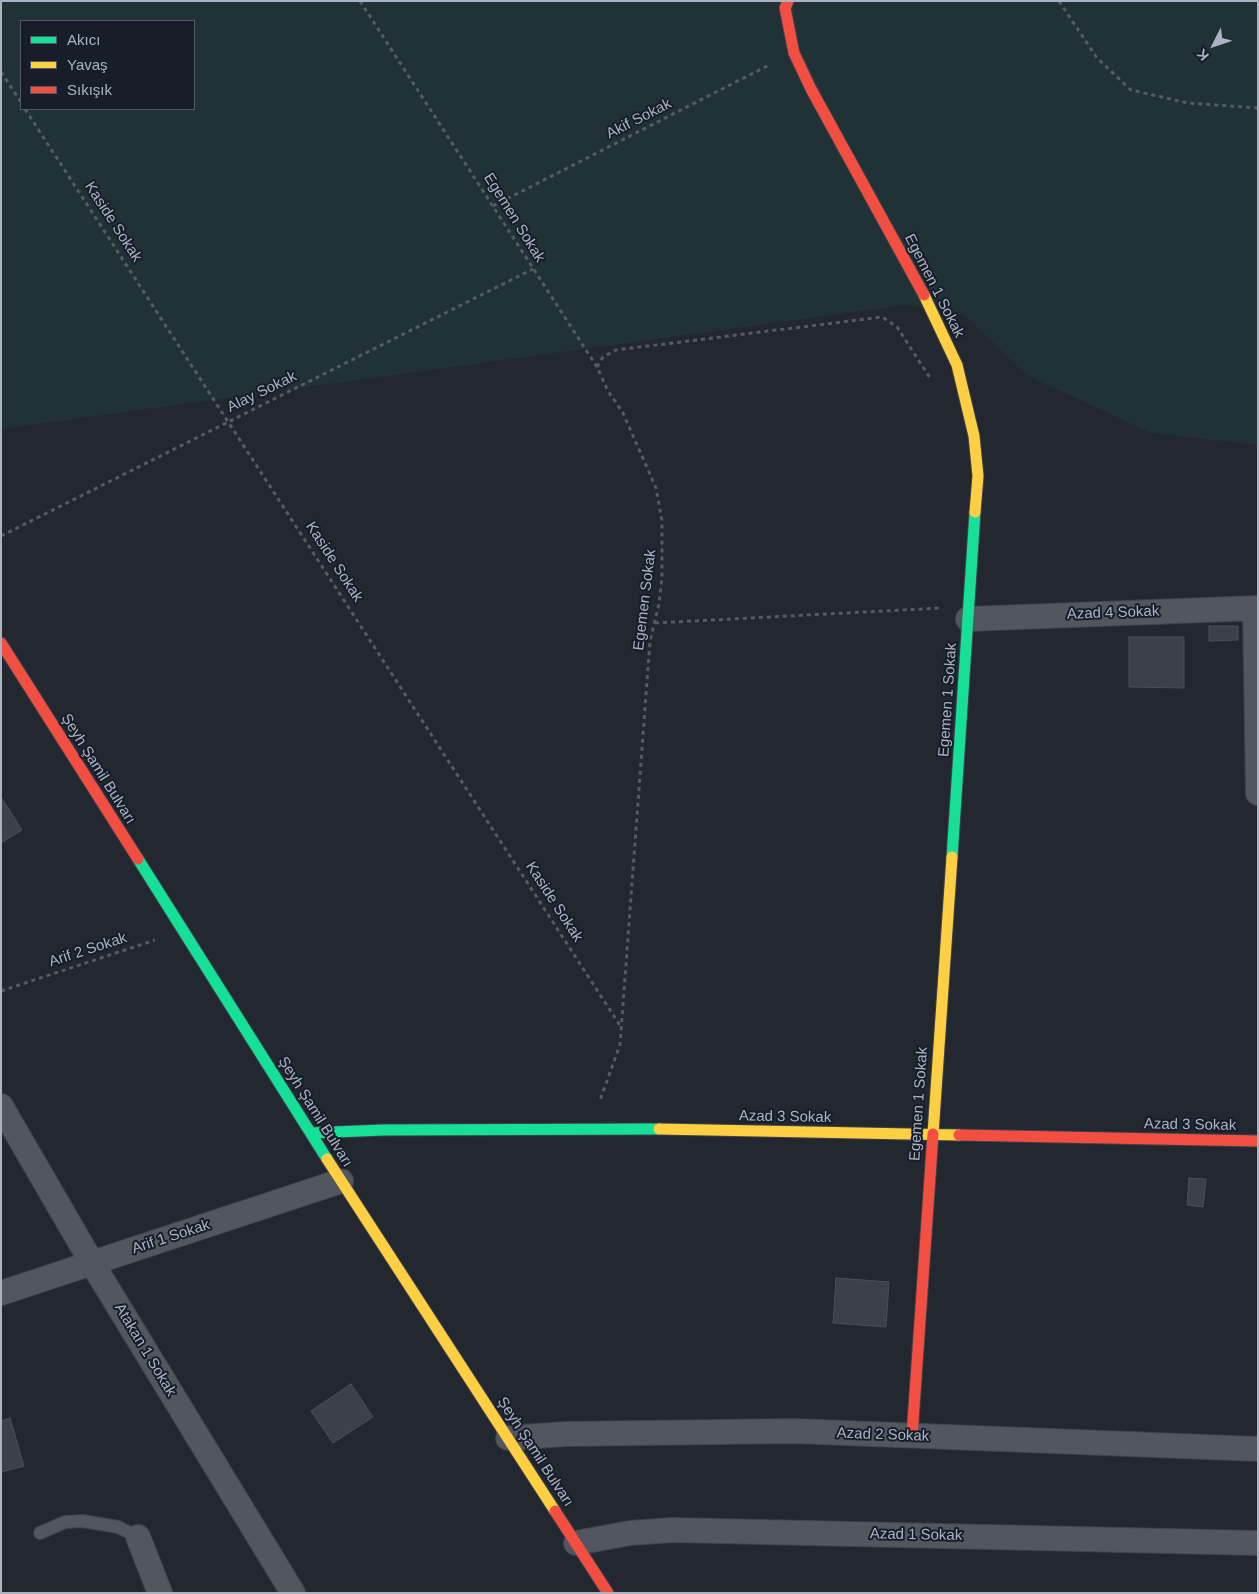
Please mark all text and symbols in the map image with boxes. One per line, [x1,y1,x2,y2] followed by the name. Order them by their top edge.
[20,20,195,110] legend
[1189,20,1239,70] north arrow
[67,31,100,48] text: Akıcı
[1193,46,1212,64] text: K
[67,56,108,73] text: Yavaş
[67,81,112,98] text: Sıkışık
[603,95,675,143] street label: Akif Sokak
[479,170,549,266] street label: Egemen Sokak
[80,179,146,265] street label: Kaside Sokak
[900,231,968,341] street label: Egemen 1 Sokak
[224,367,300,417] street label: Alay Sokak
[301,519,367,605] street label: Kaside Sokak
[630,548,660,652] street label: Egemen Sokak
[1066,602,1160,624] street label: Azad 4 Sokak
[935,642,961,758] street label: Egemen 1 Sokak
[57,710,139,828] street label: Şeyh Şamil Bulvarı
[521,859,587,945] street label: Kaside Sokak
[47,929,129,971] street label: Arif 2 Sokak
[906,1046,932,1162] street label: Egemen 1 Sokak
[274,1053,356,1171] street label: Şeyh Şamil Bulvarı
[739,1107,831,1127] street label: Azad 3 Sokak
[1144,1115,1236,1135] street label: Azad 3 Sokak
[130,1216,212,1258] street label: Arif 1 Sokak
[110,1300,180,1400] street label: Atakan 1 Sokak
[493,1394,577,1510] street label: Şeyh Şamil Bulvarı
[836,1424,930,1446] street label: Azad 2 Sokak
[870,1525,962,1545] street label: Azad 1 Sokak

